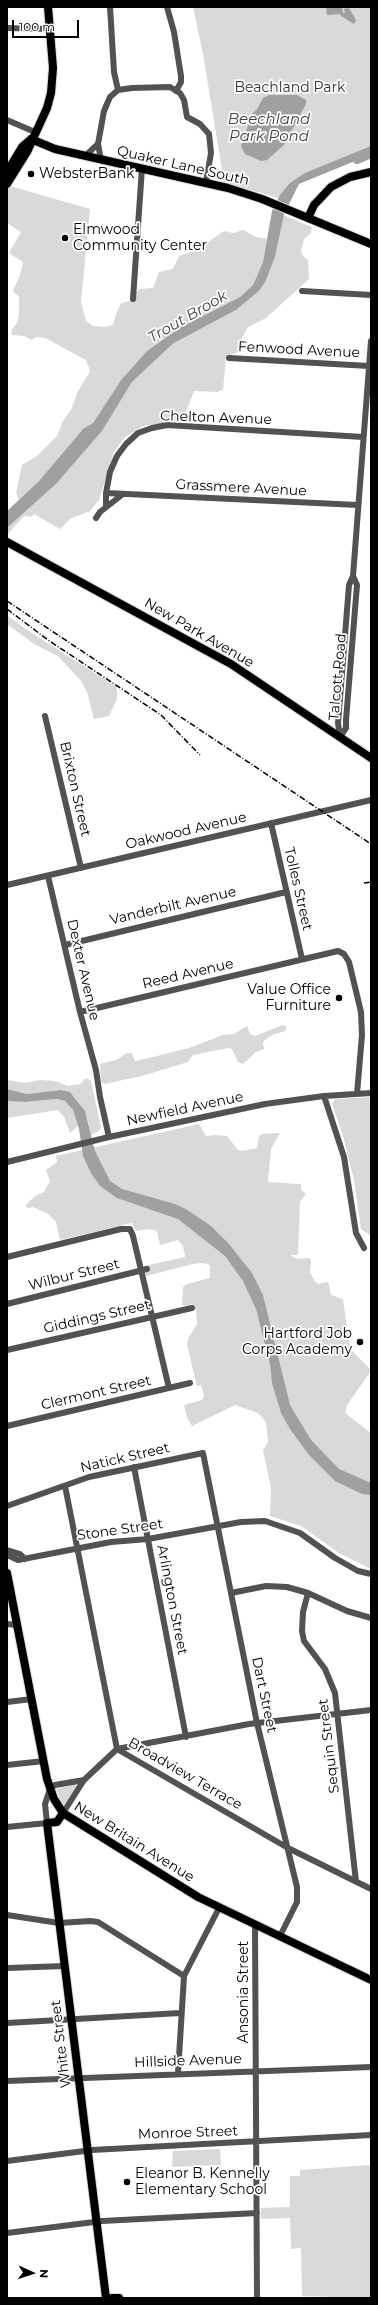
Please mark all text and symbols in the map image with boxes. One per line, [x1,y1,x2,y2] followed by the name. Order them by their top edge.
[14,12,81,38] scale bar
[19,19,55,34] text: 100 m
[235,80,345,96] park label: Beachland Park
[228,111,310,146] water label: Beechland Park Pond
[115,143,251,189] street label: Quaker Lane South
[39,166,134,182] place label: WebsterBank
[26,169,36,179] marker: WebsterBank
[73,222,207,254] place label: Elmwood Community Center
[60,233,70,243] marker: Elmwood Community Center
[145,287,231,347] water label: Trout Brook
[238,338,360,362] street label: Fenwood Avenue
[160,408,272,428] street label: Chelton Avenue
[175,476,307,500] street label: Grassmere Avenue
[141,595,257,671] street label: New Park Avenue
[326,633,350,721] street label: Talcott Road
[56,740,94,838] street label: Brixton Street
[124,809,248,853] street label: Oakwood Avenue
[280,846,316,932] street label: Tolles Street
[108,883,238,929] street label: Vanderbilt Avenue
[63,918,103,1022] street label: Dexter Avenue
[141,955,235,993] street label: Reed Avenue
[247,982,331,1014] place label: Value Office Furniture
[334,993,344,1003] marker: Value Office Furniture
[125,1088,245,1130] street label: Newfield Avenue
[27,1256,121,1294] street label: Wilbur Street
[42,1297,152,1337] street label: Giddings Street
[242,1326,352,1358] place label: Hartford Job Corps Academy
[355,1337,365,1347] marker: Hartford Job Corps Academy
[39,1372,153,1414] street label: Clermont Street
[79,1440,171,1476] street label: Natick Street
[76,1516,164,1544] street label: Stone Street
[153,1544,191,1656] street label: Arlington Street
[248,1655,280,1735] street label: Dart Street
[315,1698,343,1794] street label: Sequin Street
[125,1735,245,1813] street label: Broadview Terrace
[71,1798,197,1886] street label: New Britain Avenue
[236,1941,252,2043] street label: Ansonia Street
[47,1999,75,2089] street label: White Street
[134,2051,242,2071] street label: Hillside Avenue
[138,2123,238,2143] street label: Monroe Street
[135,2166,270,2198] place label: Eleanor B. Kennelly Elementary School
[122,2177,132,2187] marker: Eleanor B. Kennelly Elementary School
[12,2253,52,2293] north arrow
[37,2269,51,2278] text: N

